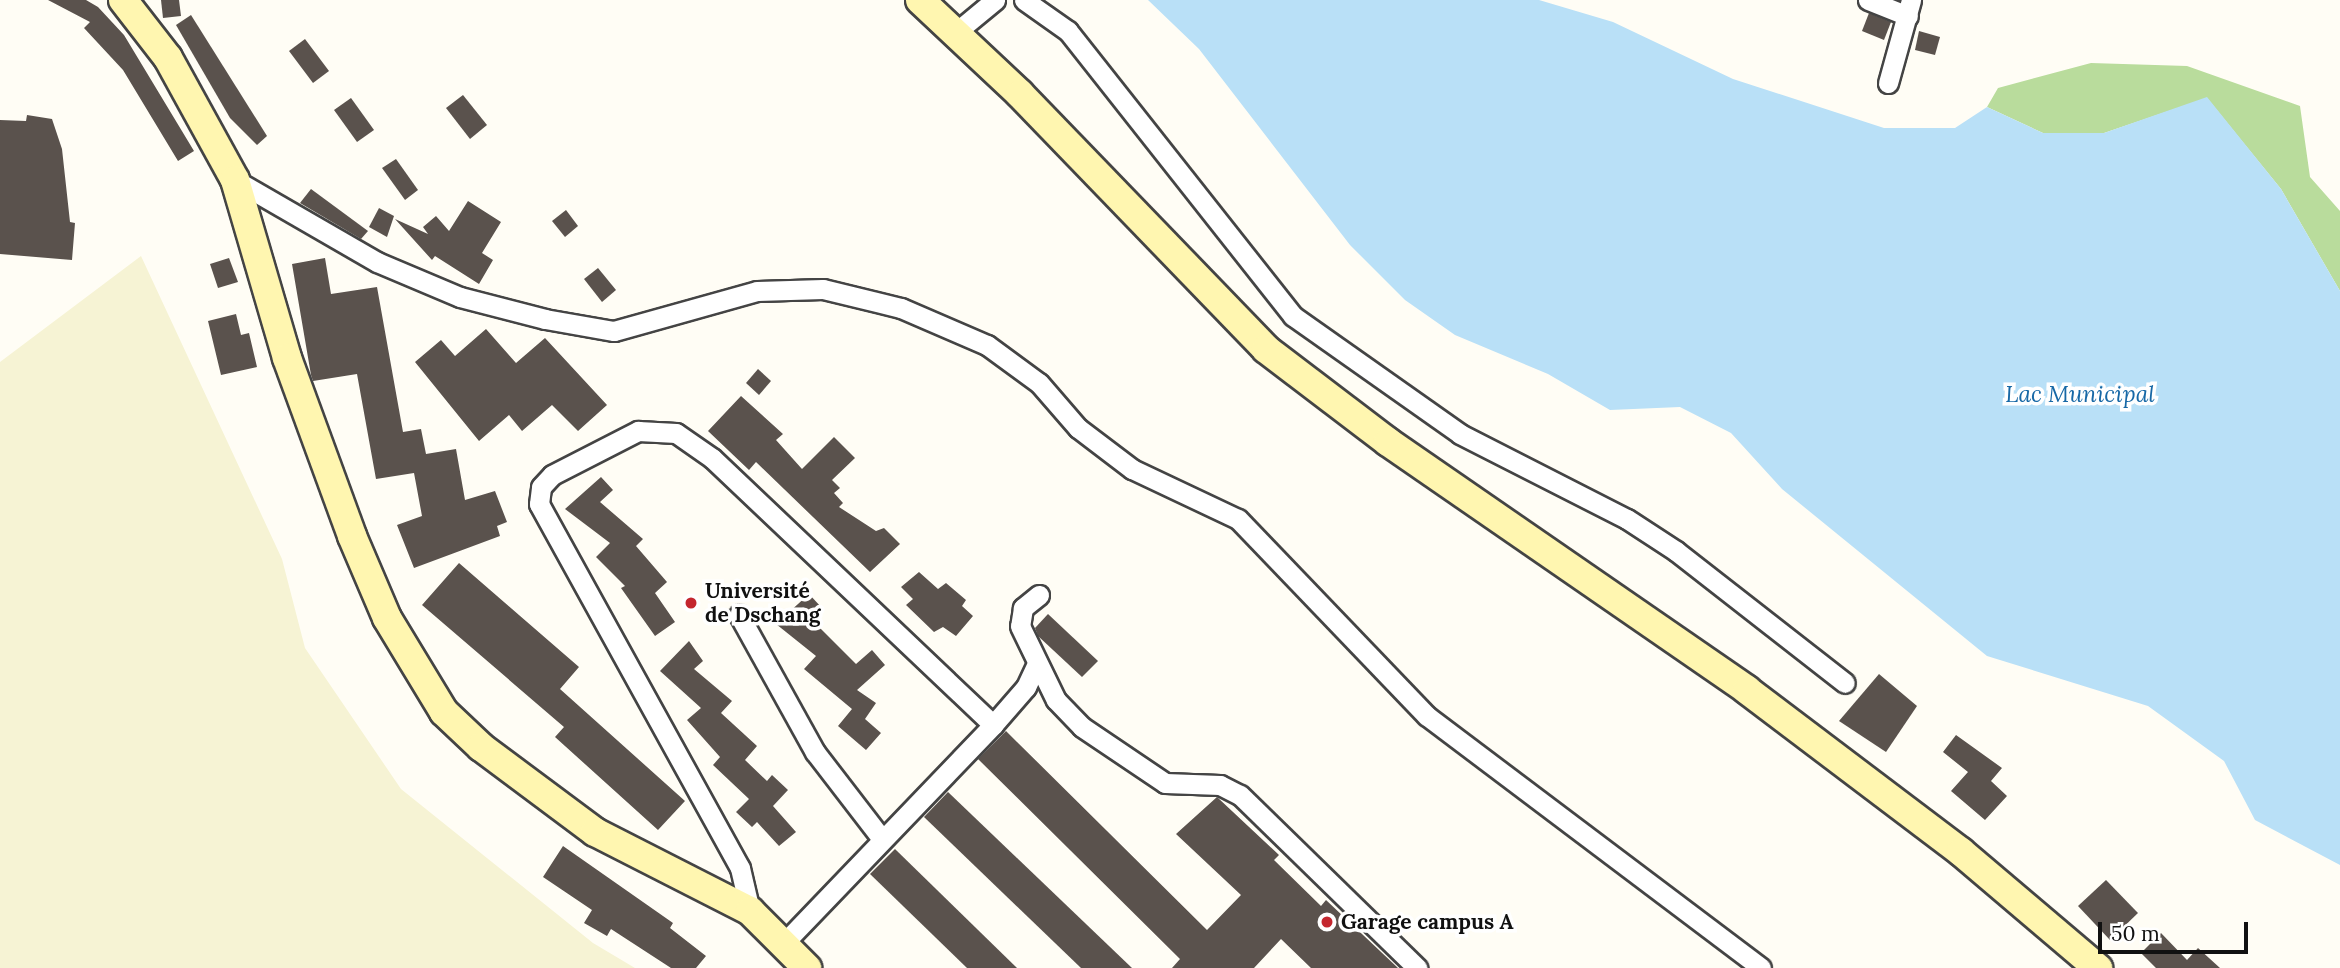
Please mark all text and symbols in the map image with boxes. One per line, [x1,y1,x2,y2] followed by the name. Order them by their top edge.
[2005,380,2155,408] water label: Lac Municipal
[705,578,820,628] place label: Université de Dschang
[683,595,699,611] marker: Université de Dschang
[2102,908,2252,952] scale bar
[1341,909,1514,935] place label: Garage campus A
[1319,914,1335,930] marker: Garage campus A
[2111,920,2160,947] text: 50 m

